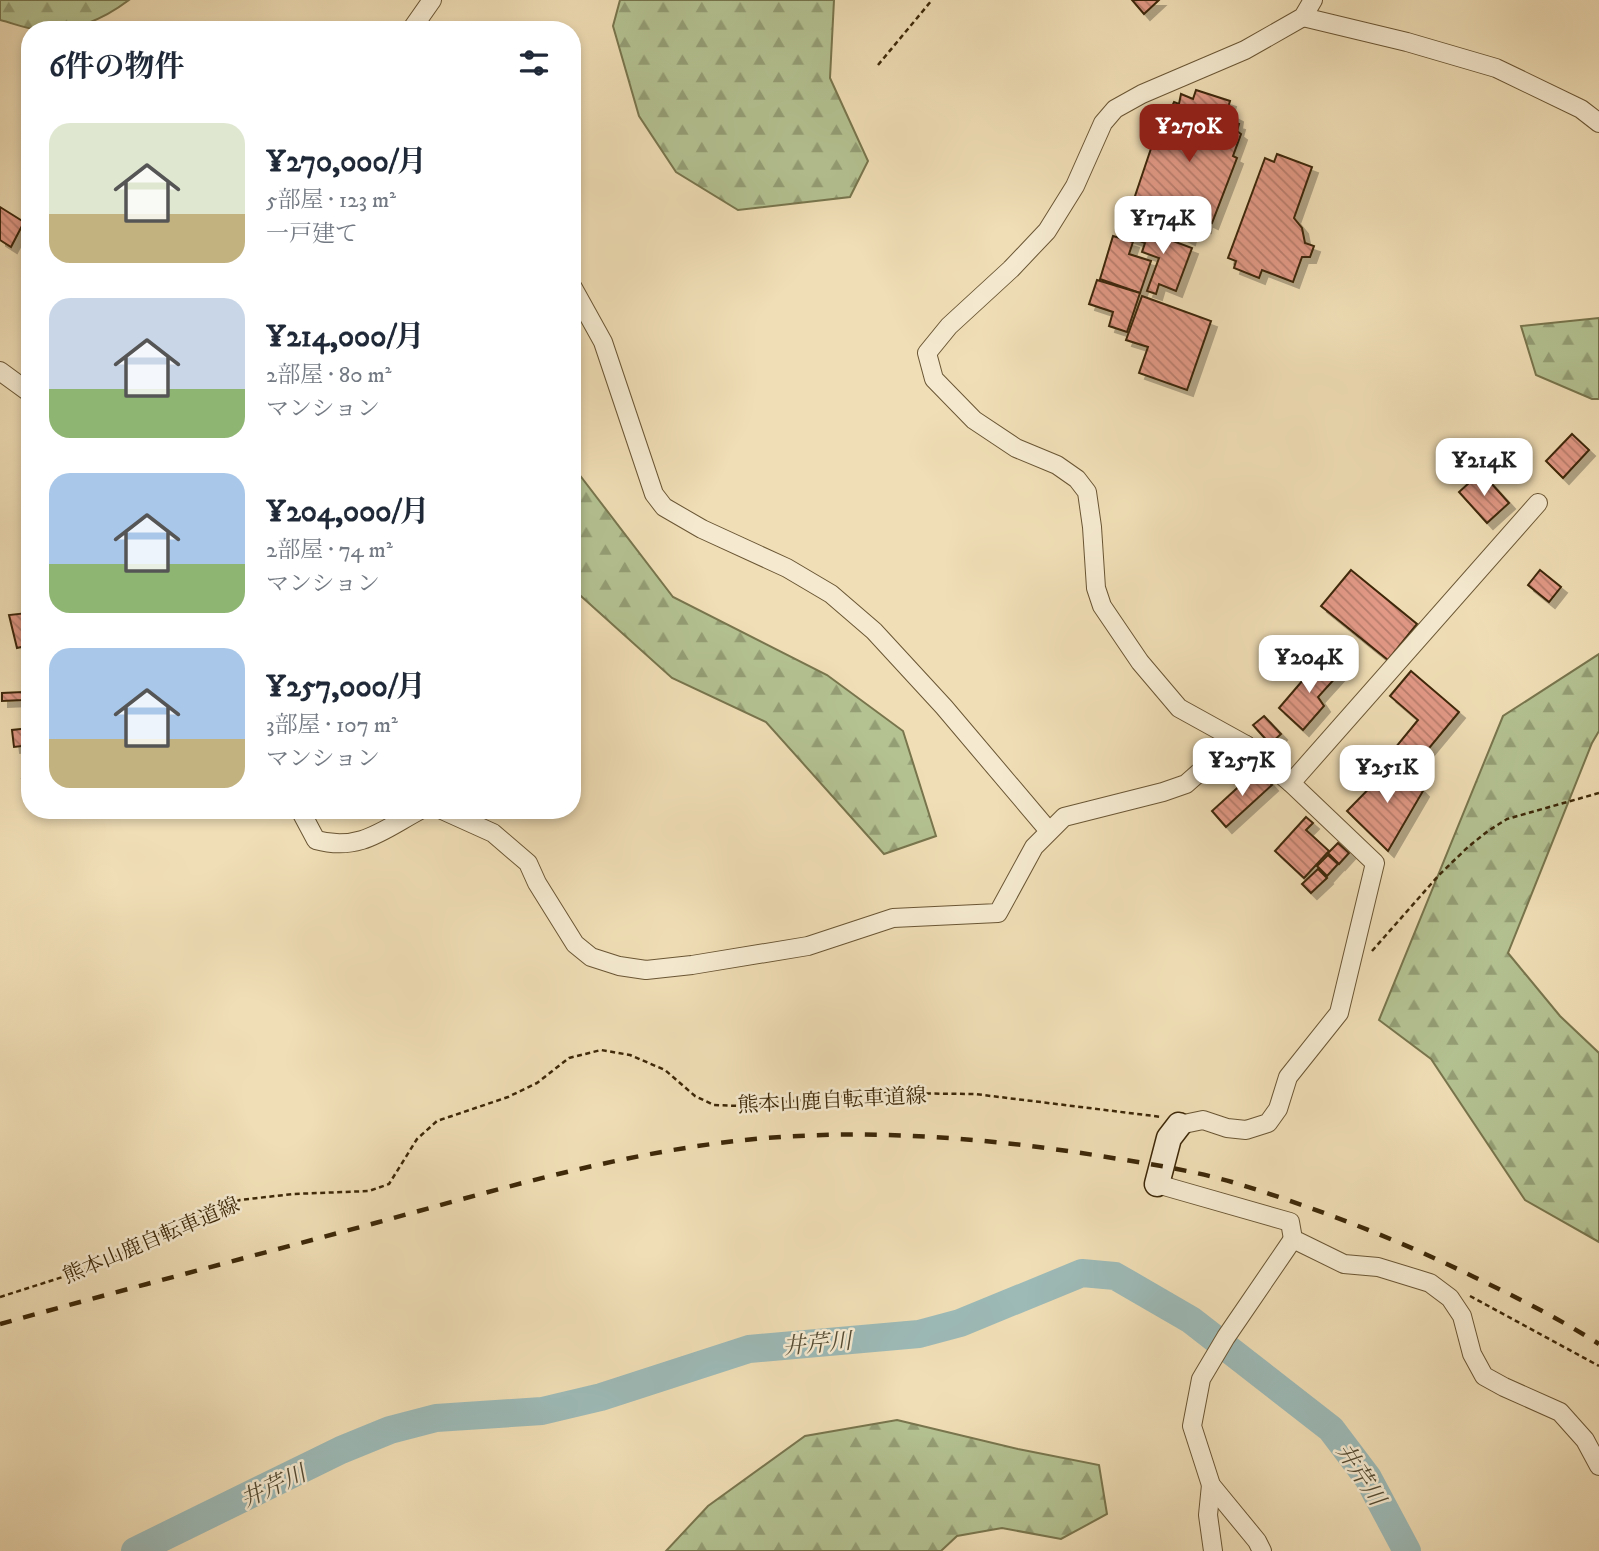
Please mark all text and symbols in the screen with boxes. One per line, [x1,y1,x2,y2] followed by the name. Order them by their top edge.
[515,44,553,82] icon: filters
[49,49,185,86] text: 6件の物件
[1140,104,1238,164] pin: ¥270K
[1156,112,1222,141] text: ¥270K
[266,144,427,181] text: ¥270,000/月
[105,151,189,235] icon: home
[266,186,396,215] text: 5部屋 · 123 m²
[1114,196,1212,256] pin: ¥174K
[1130,204,1196,233] text: ¥174K
[266,220,358,249] text: 一戸建て
[266,319,425,356] text: ¥214,000/月
[105,326,189,410] icon: home
[266,361,392,390] text: 2部屋 · 80 m²
[266,395,380,424] text: マンション
[1435,438,1533,498] pin: ¥214K
[1452,446,1516,475] text: ¥214K
[266,494,430,531] text: ¥204,000/月
[105,501,189,585] icon: home
[266,536,393,565] text: 2部屋 · 74 m²
[266,570,380,599] text: マンション
[1260,636,1358,695] pin: ¥204K
[1275,643,1343,672] text: ¥204K
[266,669,426,706] text: ¥257,000/月
[105,676,189,760] icon: home
[266,711,398,740] text: 3部屋 · 107 m²
[1193,738,1291,798] pin: ¥257K
[266,745,380,774] text: マンション
[1209,746,1275,775] text: ¥257K
[1338,746,1436,805] pin: ¥251K
[1356,753,1418,782] text: ¥251K
[737,1083,927,1119] street label: 熊本山鹿自転車道線
[59,1192,243,1290] street label: 熊本山鹿自転車道線
[781,1327,856,1362] water label: 井芹川
[1329,1438,1392,1514] water label: 井芹川
[236,1458,314,1515] water label: 井芹川

